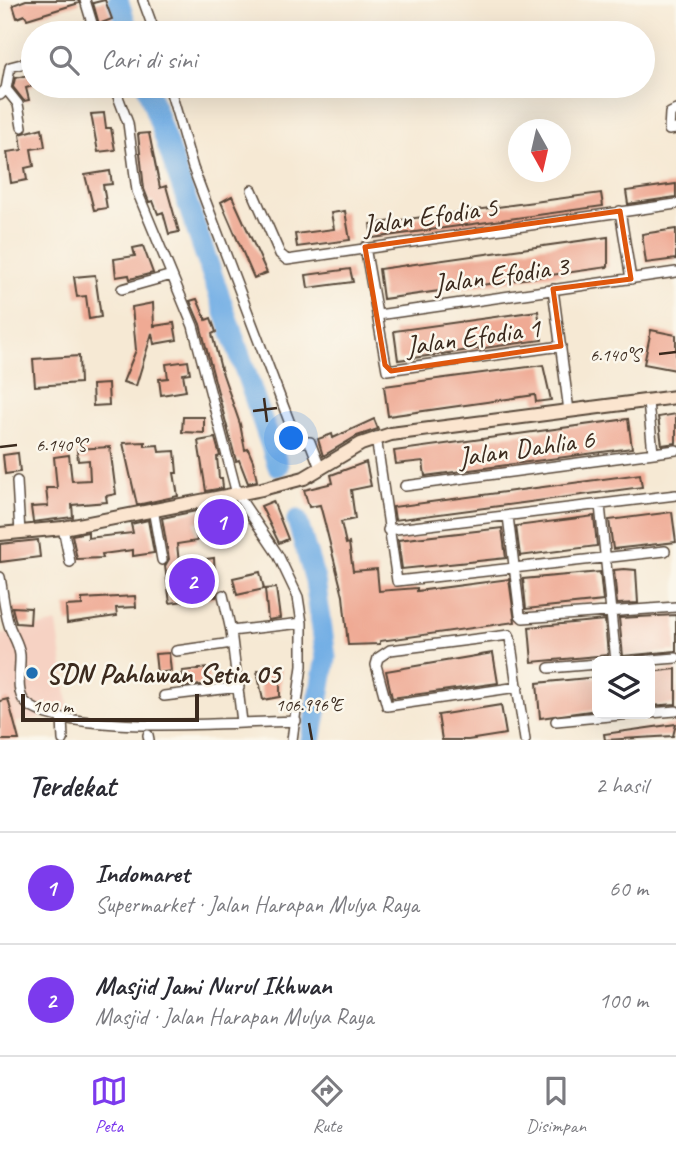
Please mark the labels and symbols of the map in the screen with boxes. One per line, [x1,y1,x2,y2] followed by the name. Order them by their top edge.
[508,119,571,182] north arrow
[359,189,501,243] street label: Jalan Efodia 5
[430,247,573,302] street label: Jalan Efodia 3
[402,310,544,364] street label: Jalan Efodia 1
[590,344,643,366] text: 6.140°S
[454,420,598,475] street label: Jalan Dahlia 6
[274,421,308,455] your location
[36,434,89,456] text: 6.140°S
[198,496,244,548] pin: 1
[169,555,215,607] pin: 2
[46,656,283,691] place label: SDN Pahlawan Setia 05
[24,665,40,681] marker: SDN Pahlawan Setia 05
[21,691,200,723] scale bar
[276,694,345,716] text: 106.996°E

